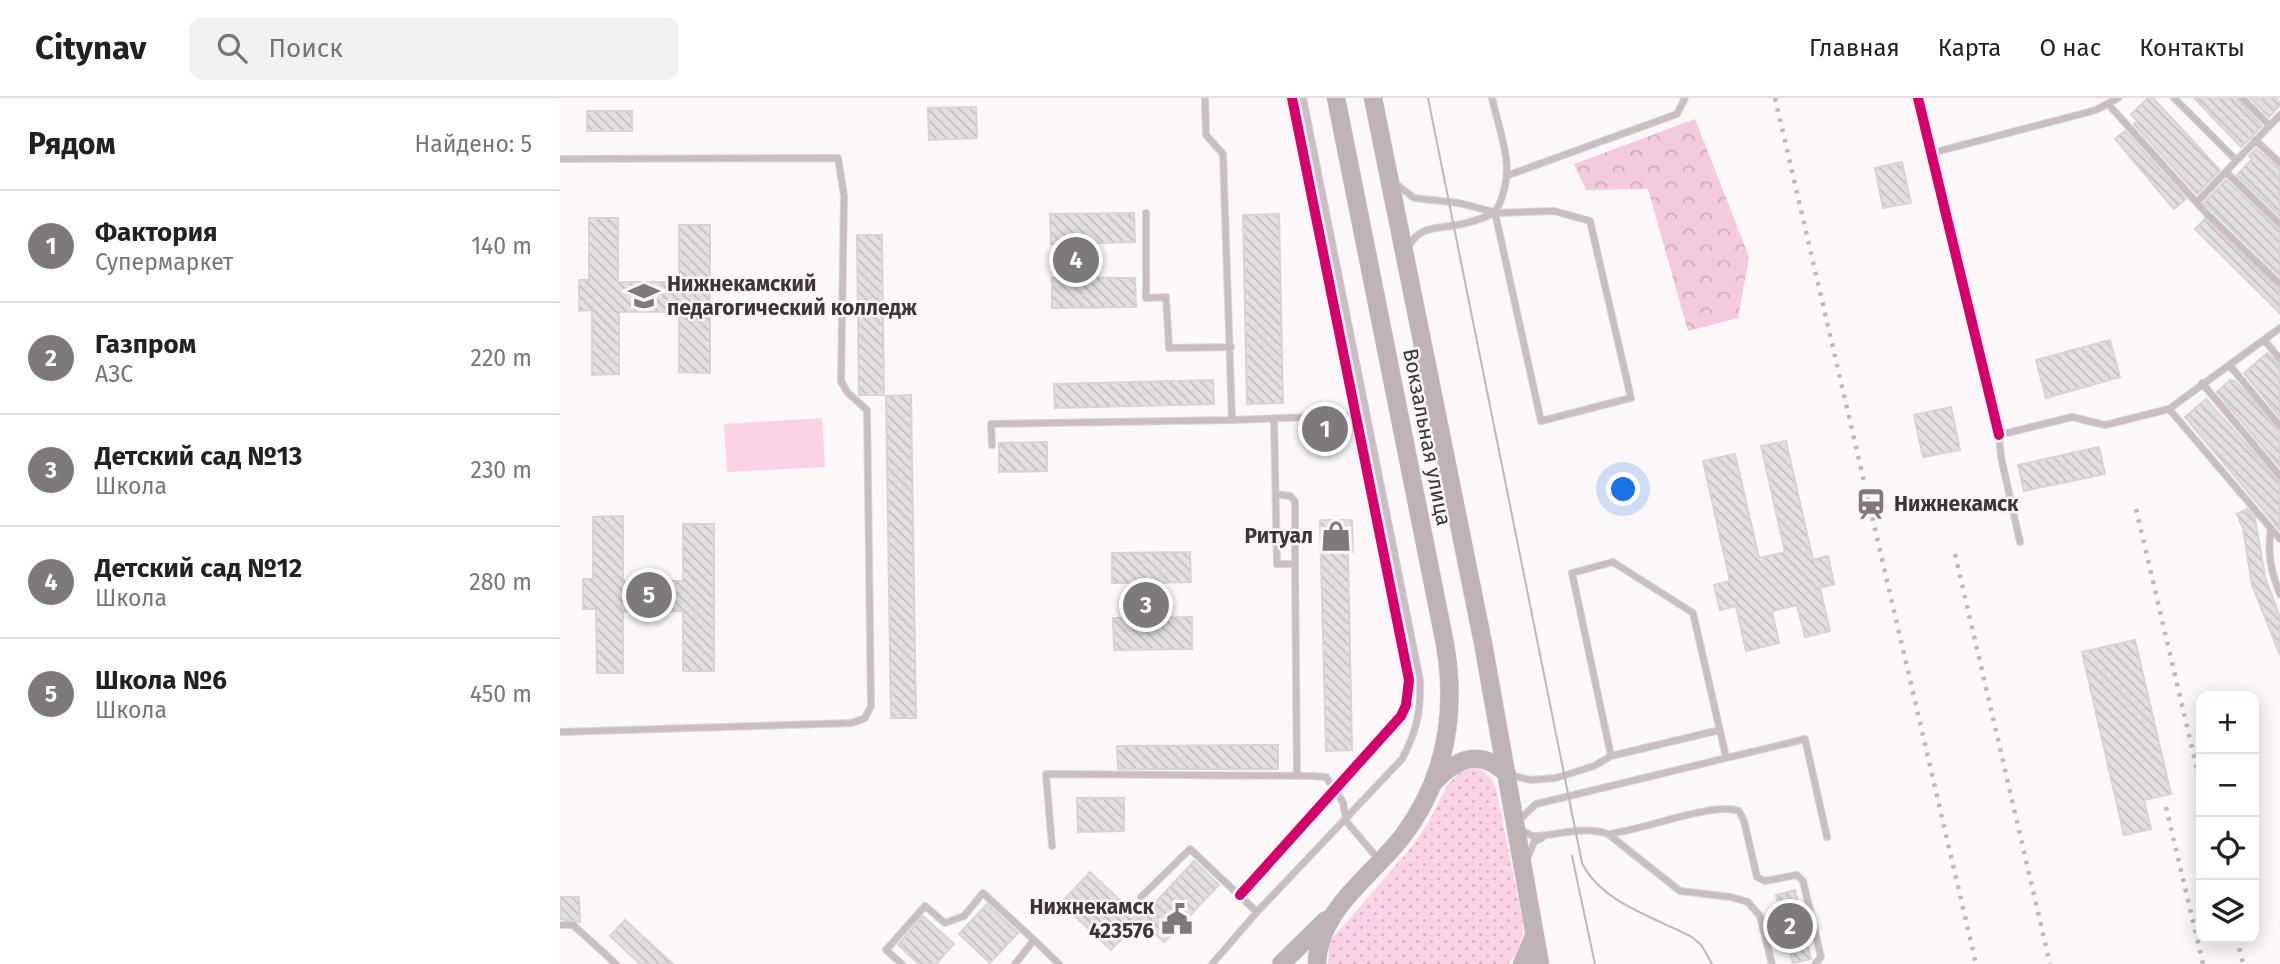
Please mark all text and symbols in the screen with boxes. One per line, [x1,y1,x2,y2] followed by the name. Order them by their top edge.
[189,17,679,80] search box
[35,28,147,68] text: Citynav
[213,29,251,67] icon: search
[269,33,343,64] text: Поиск
[1809,34,1900,62] text: Главная
[1938,34,2001,62] text: Карта
[2039,34,2101,62] text: О нас
[2139,34,2245,62] text: Контакты
[28,126,116,162] text: Рядом
[415,130,532,158] text: Найдено: 5
[95,217,218,248] text: Фактория
[46,232,56,260] text: 1
[471,232,532,260] text: 140 m
[1053,234,1099,286] pin: 4
[95,248,233,276] text: Супермаркет
[667,271,917,321] place label: Нижнекамский педагогический колледж
[627,279,661,313] school or university icon: Нижнекамский педагогический колледж
[95,329,196,360] text: Газпром
[45,344,57,372] text: 2
[471,344,532,372] text: 220 m
[1397,346,1457,528] street label: Вокзальная улица
[95,360,133,388] text: АЗС
[1302,403,1348,455] pin: 1
[95,441,302,472] text: Детский сад №13
[45,456,57,484] text: 3
[471,456,532,484] text: 230 m
[95,472,167,500] text: Школа
[1606,472,1640,506] your location
[1854,487,1888,521] station icon: Нижнекамск
[1894,491,2019,517] place label: Нижнекамск
[1319,519,1353,553] shop icon: Ритуал
[1245,523,1313,549] place label: Ритуал
[95,553,302,584] text: Детский сад №12
[45,568,58,596] text: 4
[469,568,532,596] text: 280 m
[626,569,672,621] pin: 5
[1123,579,1169,631] pin: 3
[95,584,167,612] text: Школа
[95,665,227,696] text: Школа №6
[45,680,57,708] text: 5
[470,680,532,708] text: 450 m
[2196,691,2259,943] map controls
[2196,691,2259,754] button: +
[95,696,167,724] text: Школа
[2196,754,2259,817] button: −
[2196,817,2259,880] button: locate
[2196,880,2259,943] button: layers
[1029,894,1154,944] place label: Нижнекамск 423576
[1767,900,1813,952] pin: 2
[1160,902,1194,936] public building icon: Нижнекамск 423576

